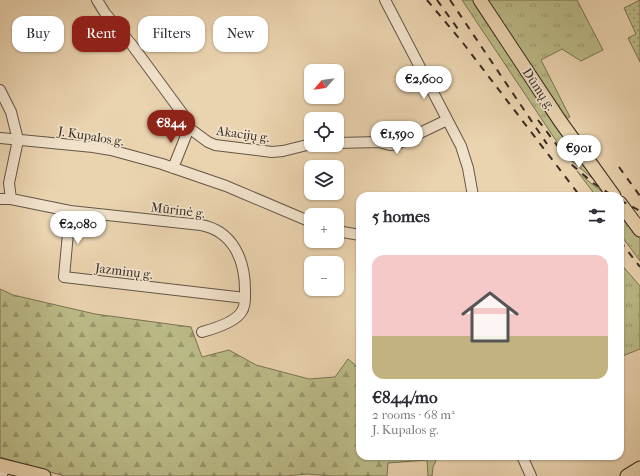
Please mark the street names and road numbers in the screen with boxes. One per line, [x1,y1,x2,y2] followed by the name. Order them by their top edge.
[519,65,559,113] street label: Dūmų g.
[56,123,125,149] street label: J. Kupalos g.
[214,123,271,145] street label: Akacijų g.
[150,199,206,221] street label: Mūrinė g.
[93,260,154,282] street label: Jazminų g.

